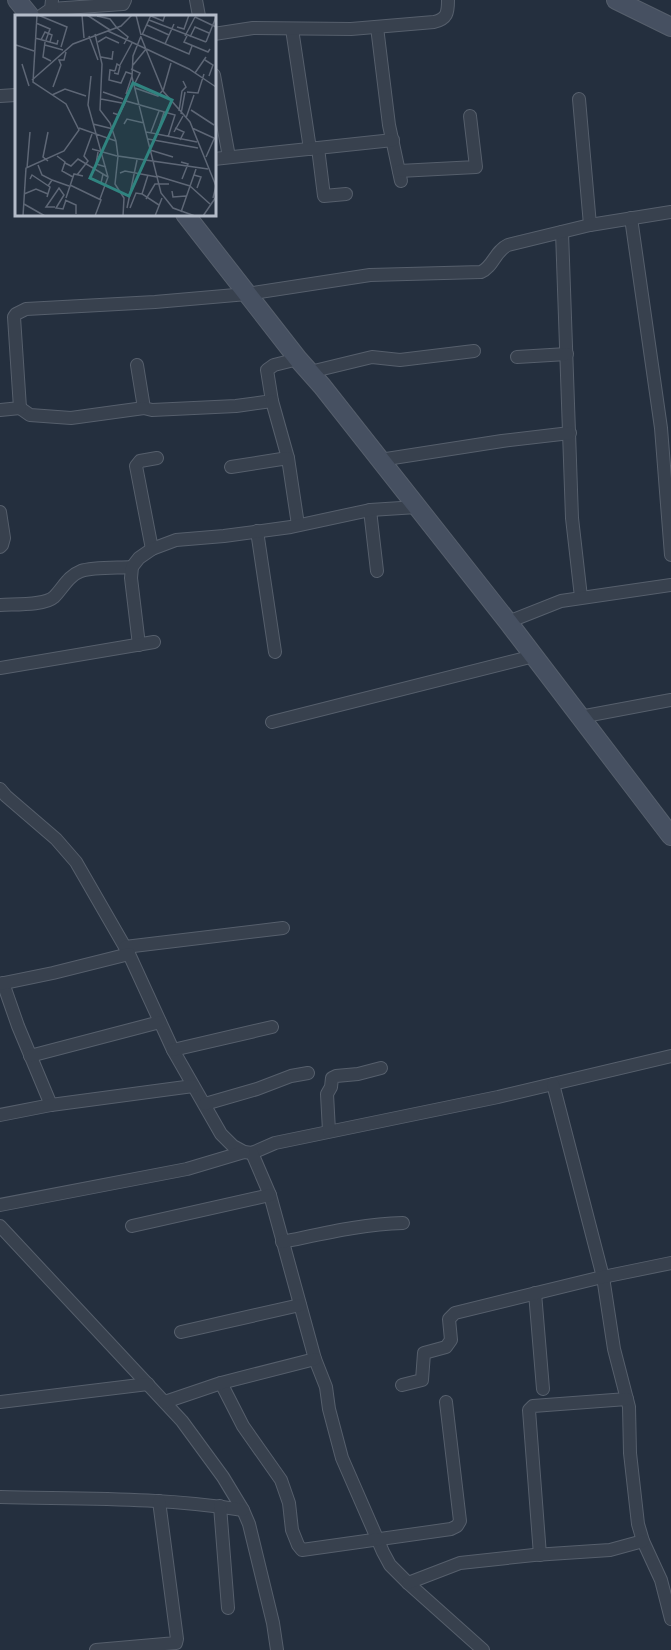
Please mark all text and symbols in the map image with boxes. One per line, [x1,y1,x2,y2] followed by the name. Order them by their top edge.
[15,15,216,216] inset map

